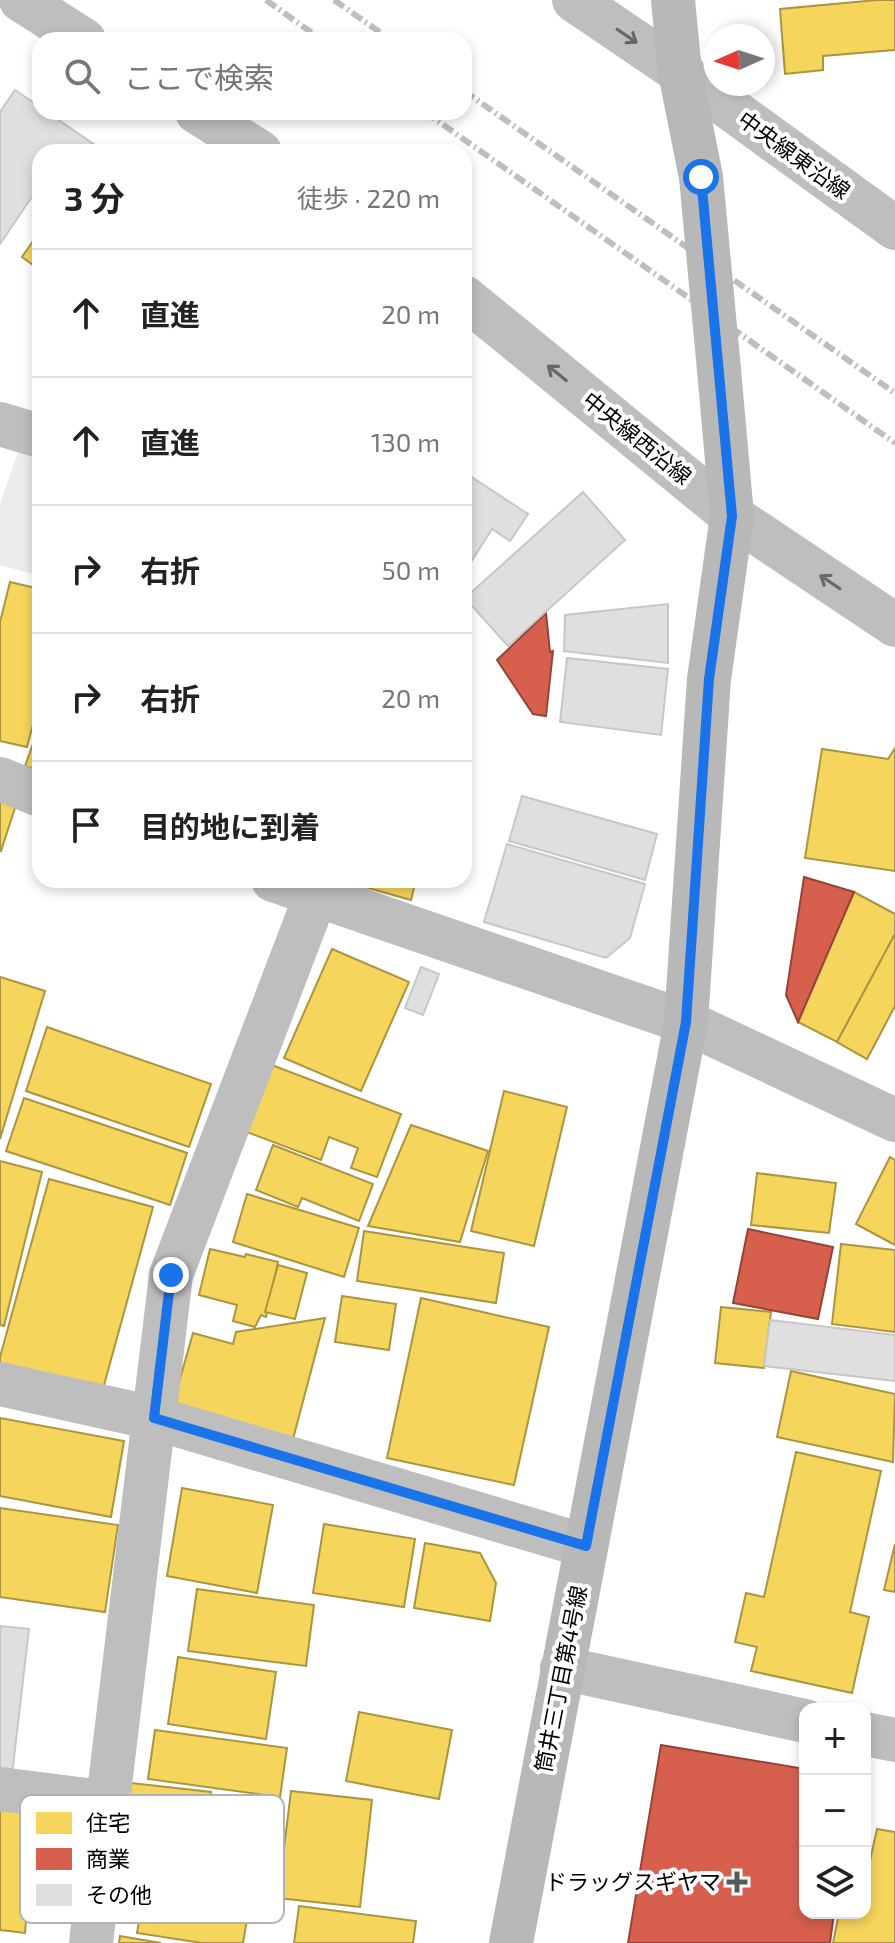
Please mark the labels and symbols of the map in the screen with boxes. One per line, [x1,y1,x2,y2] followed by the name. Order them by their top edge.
[703,24,775,96] north arrow
[615,28,637,44] one-way arrow
[734,105,856,204] street label: 中央線東沿線
[683,159,719,195] route start
[548,364,568,382] one-way arrow
[578,386,697,489] street label: 中央線西沿線
[820,574,842,590] one-way arrow
[153,1257,189,1293] route end
[529,1583,591,1774] street label: 筒井三丁目第4号線
[20,1795,284,1923] legend
[86,1809,130,1835] text: 住宅
[86,1845,130,1871] text: 商業
[545,1868,721,1894] place label: ドラッグスギヤマ
[728,1873,746,1891] marker: ドラッグスギヤマ
[86,1881,152,1907] text: その他

